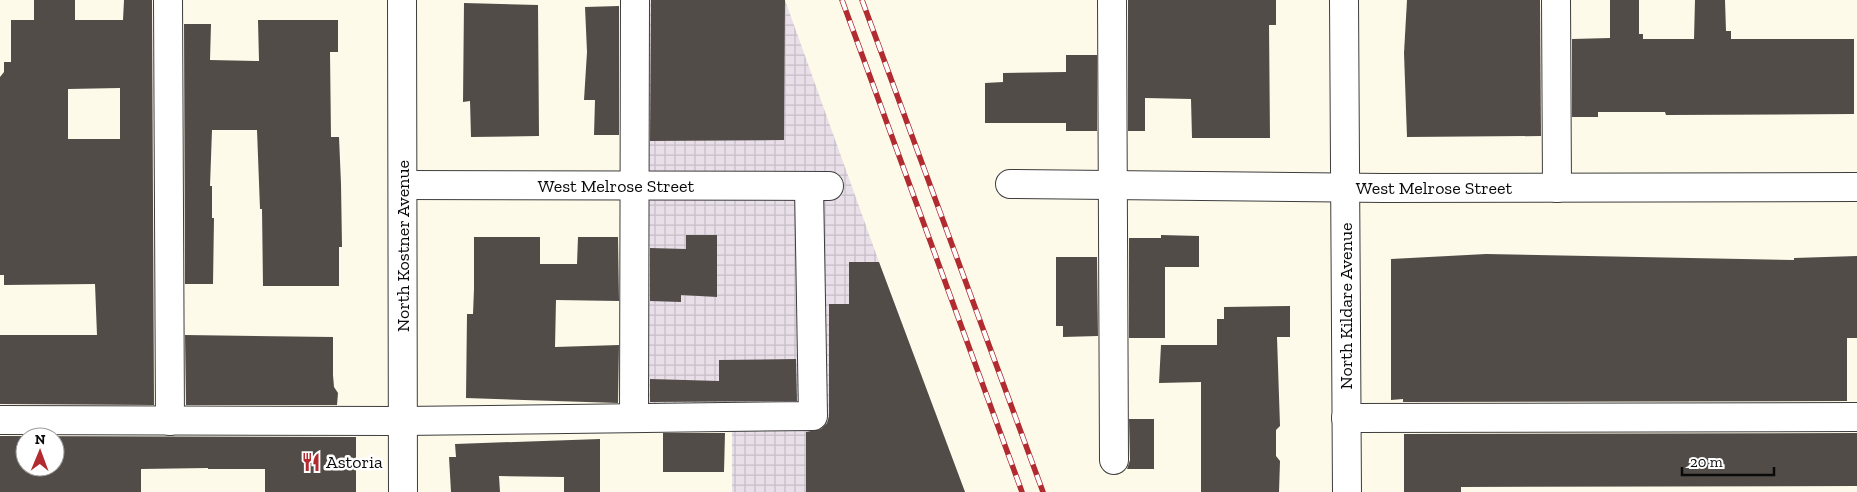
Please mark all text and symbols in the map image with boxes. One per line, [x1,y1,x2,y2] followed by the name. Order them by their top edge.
[392,160,414,332] street label: North Kostner Avenue
[538,175,695,197] street label: West Melrose Street
[1356,177,1513,199] street label: West Melrose Street
[1335,223,1357,389] street label: North Kildare Avenue
[15,427,65,477] north arrow
[35,431,46,448] text: N
[1682,444,1774,476] scale bar
[300,451,322,473] restaurant icon: Astoria
[326,451,383,473] place label: Astoria
[1690,453,1723,471] text: 20 m

